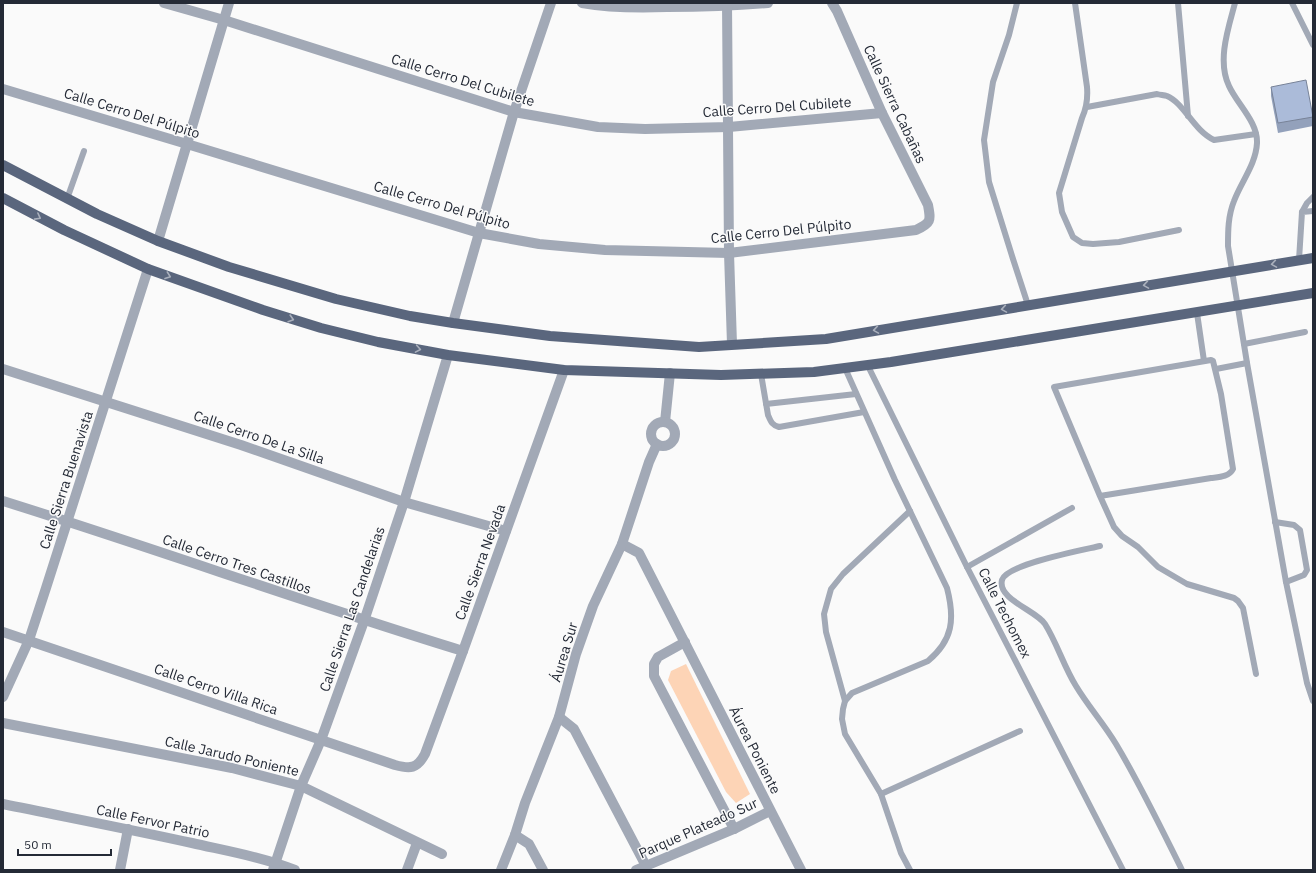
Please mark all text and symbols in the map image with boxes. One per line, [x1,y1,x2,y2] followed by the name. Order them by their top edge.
[860,42,930,166] street label: Calle Sierra Cabañas
[389,50,537,110] street label: Calle Cerro Del Cubilete
[62,84,202,142] street label: Calle Cerro Del Púlpito
[702,93,852,121] street label: Calle Cerro Del Cubilete
[372,177,512,233] street label: Calle Cerro Del Púlpito
[33,212,41,219] one-way arrow
[710,215,852,247] street label: Calle Cerro Del Púlpito
[1271,259,1278,268] one-way arrow
[165,272,172,280] one-way arrow
[1143,281,1149,289] one-way arrow
[1001,304,1007,313] one-way arrow
[288,314,295,323] one-way arrow
[873,325,879,334] one-way arrow
[414,344,421,353] one-way arrow
[191,406,327,468] street label: Calle Cerro De La Silla
[35,408,97,552] street label: Calle Sierra Buenavista
[451,501,510,623] street label: Calle Sierra Nevada
[315,524,389,694] street label: Calle Sierra Las Candelarias
[160,530,314,598] street label: Calle Cerro Tres Castillos
[974,565,1036,661] street label: Calle Techomex
[545,620,582,684] street label: Áurea Sur
[152,659,281,719] street label: Calle Cerro Villa Rica
[725,703,786,797] street label: Áurea Poniente
[163,732,301,780] street label: Calle Jarudo Poniente
[636,794,760,862] street label: Parque Plateado Sur
[95,800,211,842] street label: Calle Fervor Patrio
[18,831,111,857] scale bar
[24,837,52,852] text: 50 m

